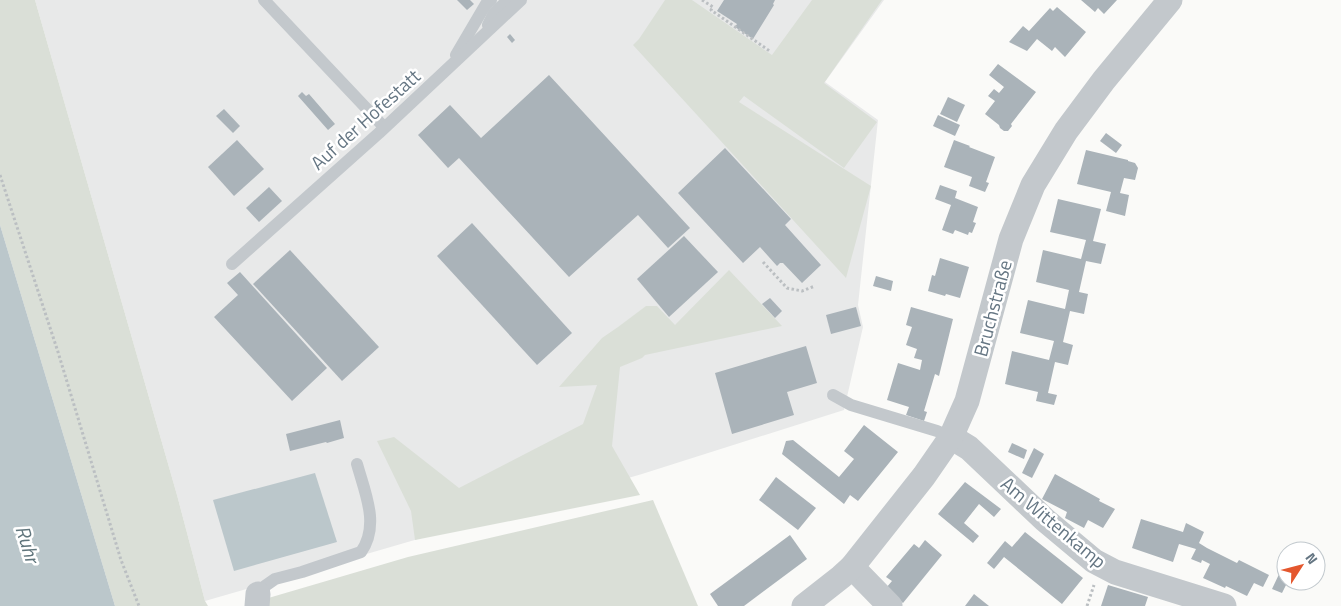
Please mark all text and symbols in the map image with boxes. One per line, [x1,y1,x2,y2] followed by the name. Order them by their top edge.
[304,61,427,176] street label: Auf der Hofestatt
[965,256,1019,360] street label: Bruchstraße
[995,469,1113,575] street label: Am Wittenkamp
[8,522,49,569] water label: Ruhr
[1276,541,1326,591] north arrow
[1301,548,1323,568] text: N

